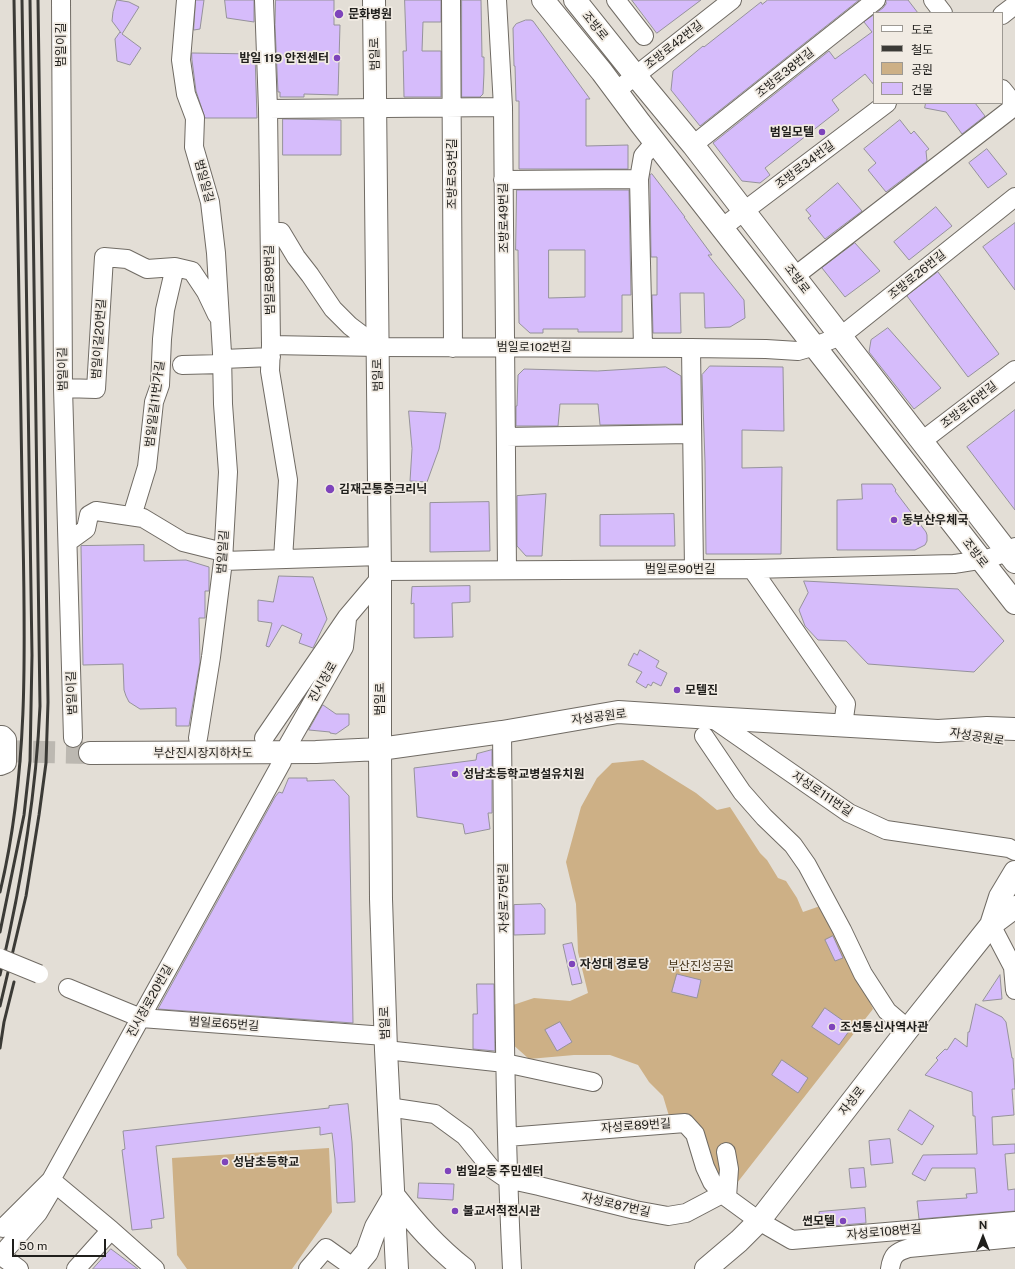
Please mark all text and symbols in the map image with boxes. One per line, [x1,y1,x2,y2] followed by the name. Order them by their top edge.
[348,7,392,21] place label: 문화병원
[333,8,345,20] marker: 문화병원
[579,9,611,43] street label: 조방로
[873,12,1003,104] legend
[642,18,706,72] street label: 조방로42번길
[54,23,68,67] street label: 범일이길
[911,23,933,37] text: 도로
[368,37,382,71] street label: 범일로
[911,43,933,57] text: 철도
[753,45,817,101] street label: 조방로38번길
[239,51,329,65] place label: 밤일 119 안전센터
[332,53,342,63] marker: 밤일 119 안전센터
[911,63,933,77] text: 공원
[911,83,933,97] text: 건물
[770,125,814,139] place label: 범일모텔
[817,127,827,137] marker: 범일모텔
[773,138,837,192] street label: 조방로34번길
[445,139,459,209] street label: 조방로53번길
[191,158,217,204] street label: 범일일길
[496,183,512,253] street label: 조방로49번길
[262,245,278,315] street label: 범일로89번길
[885,247,949,303] street label: 조방로26번길
[781,261,813,297] street label: 조방로
[89,298,109,380] street label: 범일이길20번길
[497,340,571,354] street label: 범일로102번길
[55,347,71,391] street label: 범일이길
[371,358,385,392] street label: 범일로
[143,360,167,448] street label: 범일일길11번가길
[938,379,1000,431] street label: 조방로16번길
[339,482,427,496] place label: 김재곤통증크리닉
[324,483,336,495] marker: 김재곤통증크리닉
[902,513,968,527] place label: 동부산우체국
[889,515,899,525] marker: 동부산우체국
[214,529,232,575] street label: 범일일길
[959,536,991,570] street label: 조방로
[645,562,715,576] street label: 범일로90번길
[306,659,340,705] street label: 진시장로
[64,671,80,715] street label: 범일이길
[373,682,387,716] street label: 범일로
[685,683,718,697] place label: 모텔진
[672,685,682,695] marker: 모텔진
[571,706,627,728] street label: 자성공원로
[949,726,1005,748] street label: 자성공원로
[153,746,253,760] street label: 부산진시장지하차도
[463,767,584,781] place label: 성남초등학교병설유치원
[450,769,460,779] marker: 성남초등학교병설유치원
[789,769,855,819] street label: 자성로111번길
[496,863,512,933] street label: 자성로75번길
[580,957,649,971] place label: 자성대 경로당
[567,959,577,969] marker: 자성대 경로당
[668,959,734,973] park label: 부산진성공원
[124,962,176,1040] street label: 진시장로20번길
[377,1006,393,1040] street label: 범일로
[188,1014,260,1034] street label: 범일로65번길
[840,1020,928,1034] place label: 조선통신사역사관
[827,1022,837,1032] marker: 조선통신사역사관
[836,1084,868,1118] street label: 자성로
[600,1116,672,1136] street label: 자성로89번길
[233,1155,299,1169] place label: 성남초등학교
[220,1157,230,1167] marker: 성남초등학교
[456,1164,544,1178] place label: 범일2동 주민센터
[443,1166,453,1176] marker: 범일2동 주민센터
[580,1190,652,1220] street label: 자성로87번길
[463,1204,540,1218] place label: 불교서적전시관
[450,1206,460,1216] marker: 불교서적전시관
[802,1214,835,1228] place label: 썬모텔
[838,1216,848,1226] marker: 썬모텔
[963,1217,1003,1257] north arrow
[979,1219,987,1231] text: N
[846,1222,922,1242] street label: 자성로108번길
[14,1231,108,1257] scale bar
[19,1239,47,1253] text: 50 m

